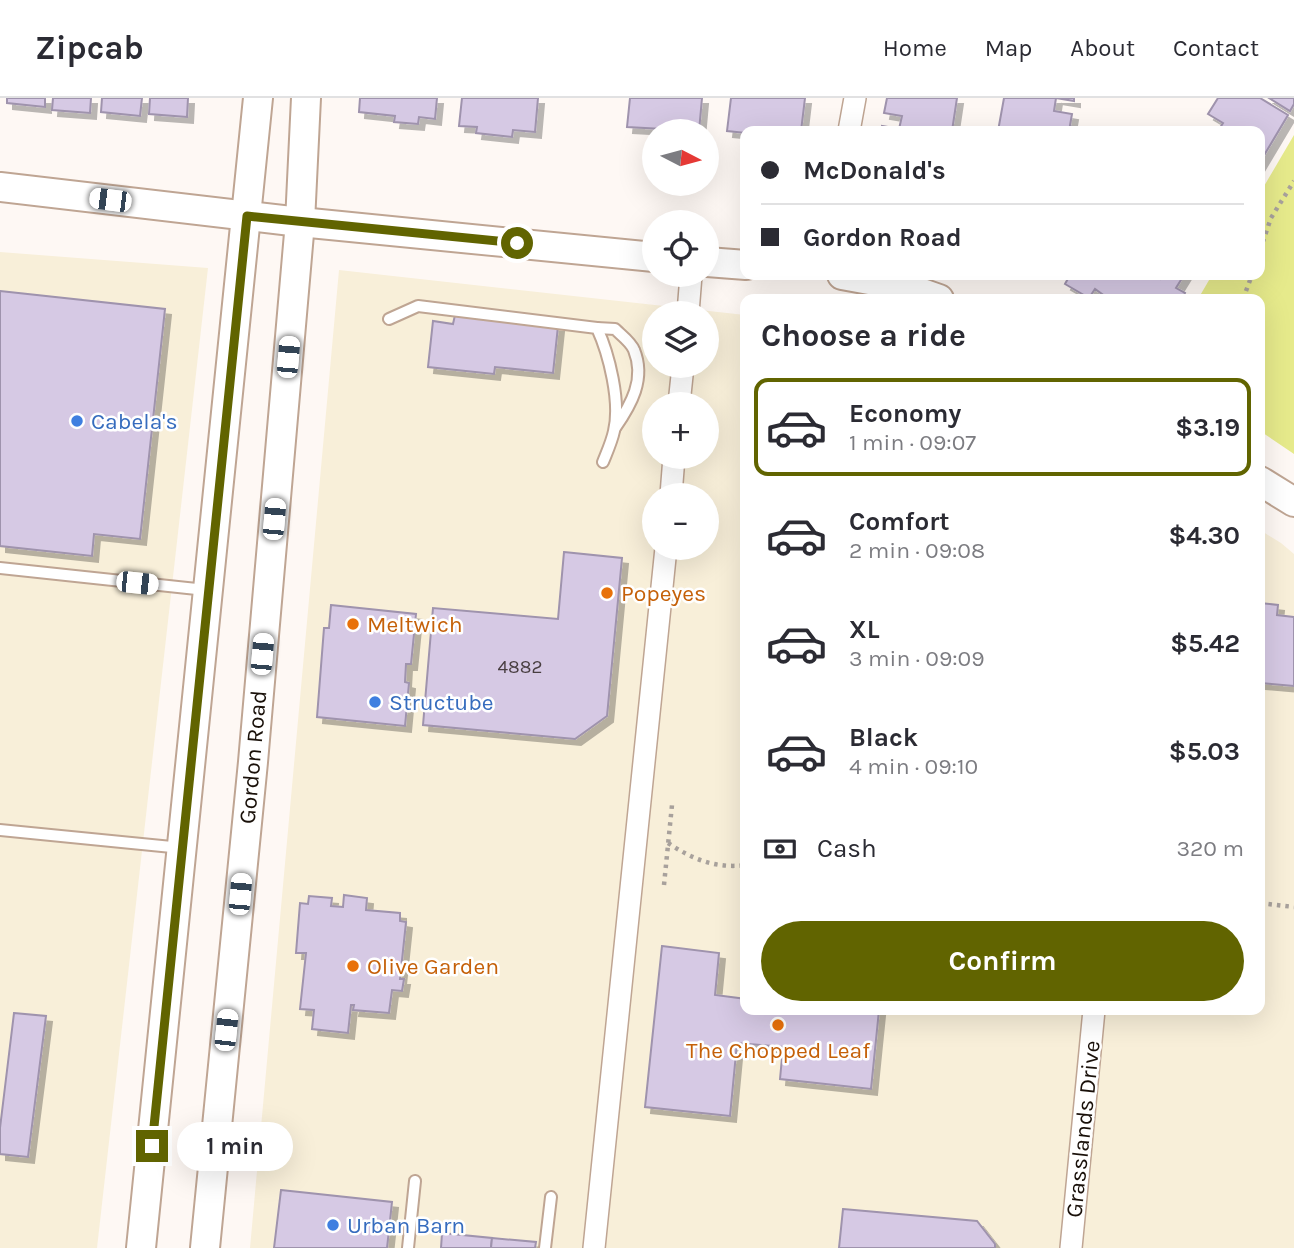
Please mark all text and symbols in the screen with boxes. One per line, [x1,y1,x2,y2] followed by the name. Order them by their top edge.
[35,29,144,67] text: Zipcab
[883,34,947,62] text: Home
[985,34,1032,62] text: Map
[1070,34,1135,62] text: About
[1173,34,1259,62] text: Contact
[642,119,719,196] north arrow
[642,119,719,560] map controls
[803,155,946,186] text: McDonald's
[88,187,133,213] car
[642,210,719,287] button: locate
[803,222,962,253] text: Gordon Road
[501,227,533,259] route start
[642,301,719,378] button: layers
[761,317,966,354] text: Choose a ride
[276,335,301,379] car
[642,392,719,469] button: +
[765,396,828,459] icon: car
[849,398,961,429] text: Economy
[91,408,178,435] place label: Cabela's
[1175,412,1240,443] text: $3.19
[69,413,85,429] marker: Cabela's
[849,429,976,456] text: 1 min · 09:07
[642,483,719,560] button: −
[262,497,287,541] car
[765,504,828,567] icon: car
[849,506,950,537] text: Comfort
[1168,520,1240,551] text: $4.30
[849,537,985,564] text: 2 min · 09:08
[116,570,159,596] car
[621,580,706,607] place label: Popeyes
[599,585,615,601] marker: Popeyes
[367,611,463,638] place label: Meltwich
[765,612,828,675] icon: car
[849,614,880,645] text: XL
[345,616,361,632] marker: Meltwich
[1170,628,1240,659] text: $5.42
[250,632,275,676] car
[849,645,985,672] text: 3 min · 09:09
[498,656,542,678] house number: 4882
[234,689,272,825] street label: Gordon Road
[389,689,494,716] place label: Structube
[367,694,383,710] marker: Structube
[765,720,828,783] icon: car
[849,722,918,753] text: Black
[1169,736,1240,767] text: $5.03
[849,753,978,780] text: 4 min · 09:10
[761,830,799,868] icon: cash
[817,833,877,864] text: Cash
[1176,835,1244,862] text: 320 m
[228,872,253,916] car
[761,921,1244,1001] button: Confirm
[367,953,499,980] place label: Olive Garden
[345,958,361,974] marker: Olive Garden
[214,1008,239,1052] car
[770,1017,786,1033] marker: The Chopped Leaf
[686,1037,870,1064] place label: The Chopped Leaf
[1060,1039,1106,1219] street label: Grasslands Drive
[176,1122,292,1170] callout: 1 min
[136,1130,168,1162] route end
[206,1133,264,1160] text: 1 min
[347,1212,465,1239] place label: Urban Barn
[325,1217,341,1233] marker: Urban Barn

